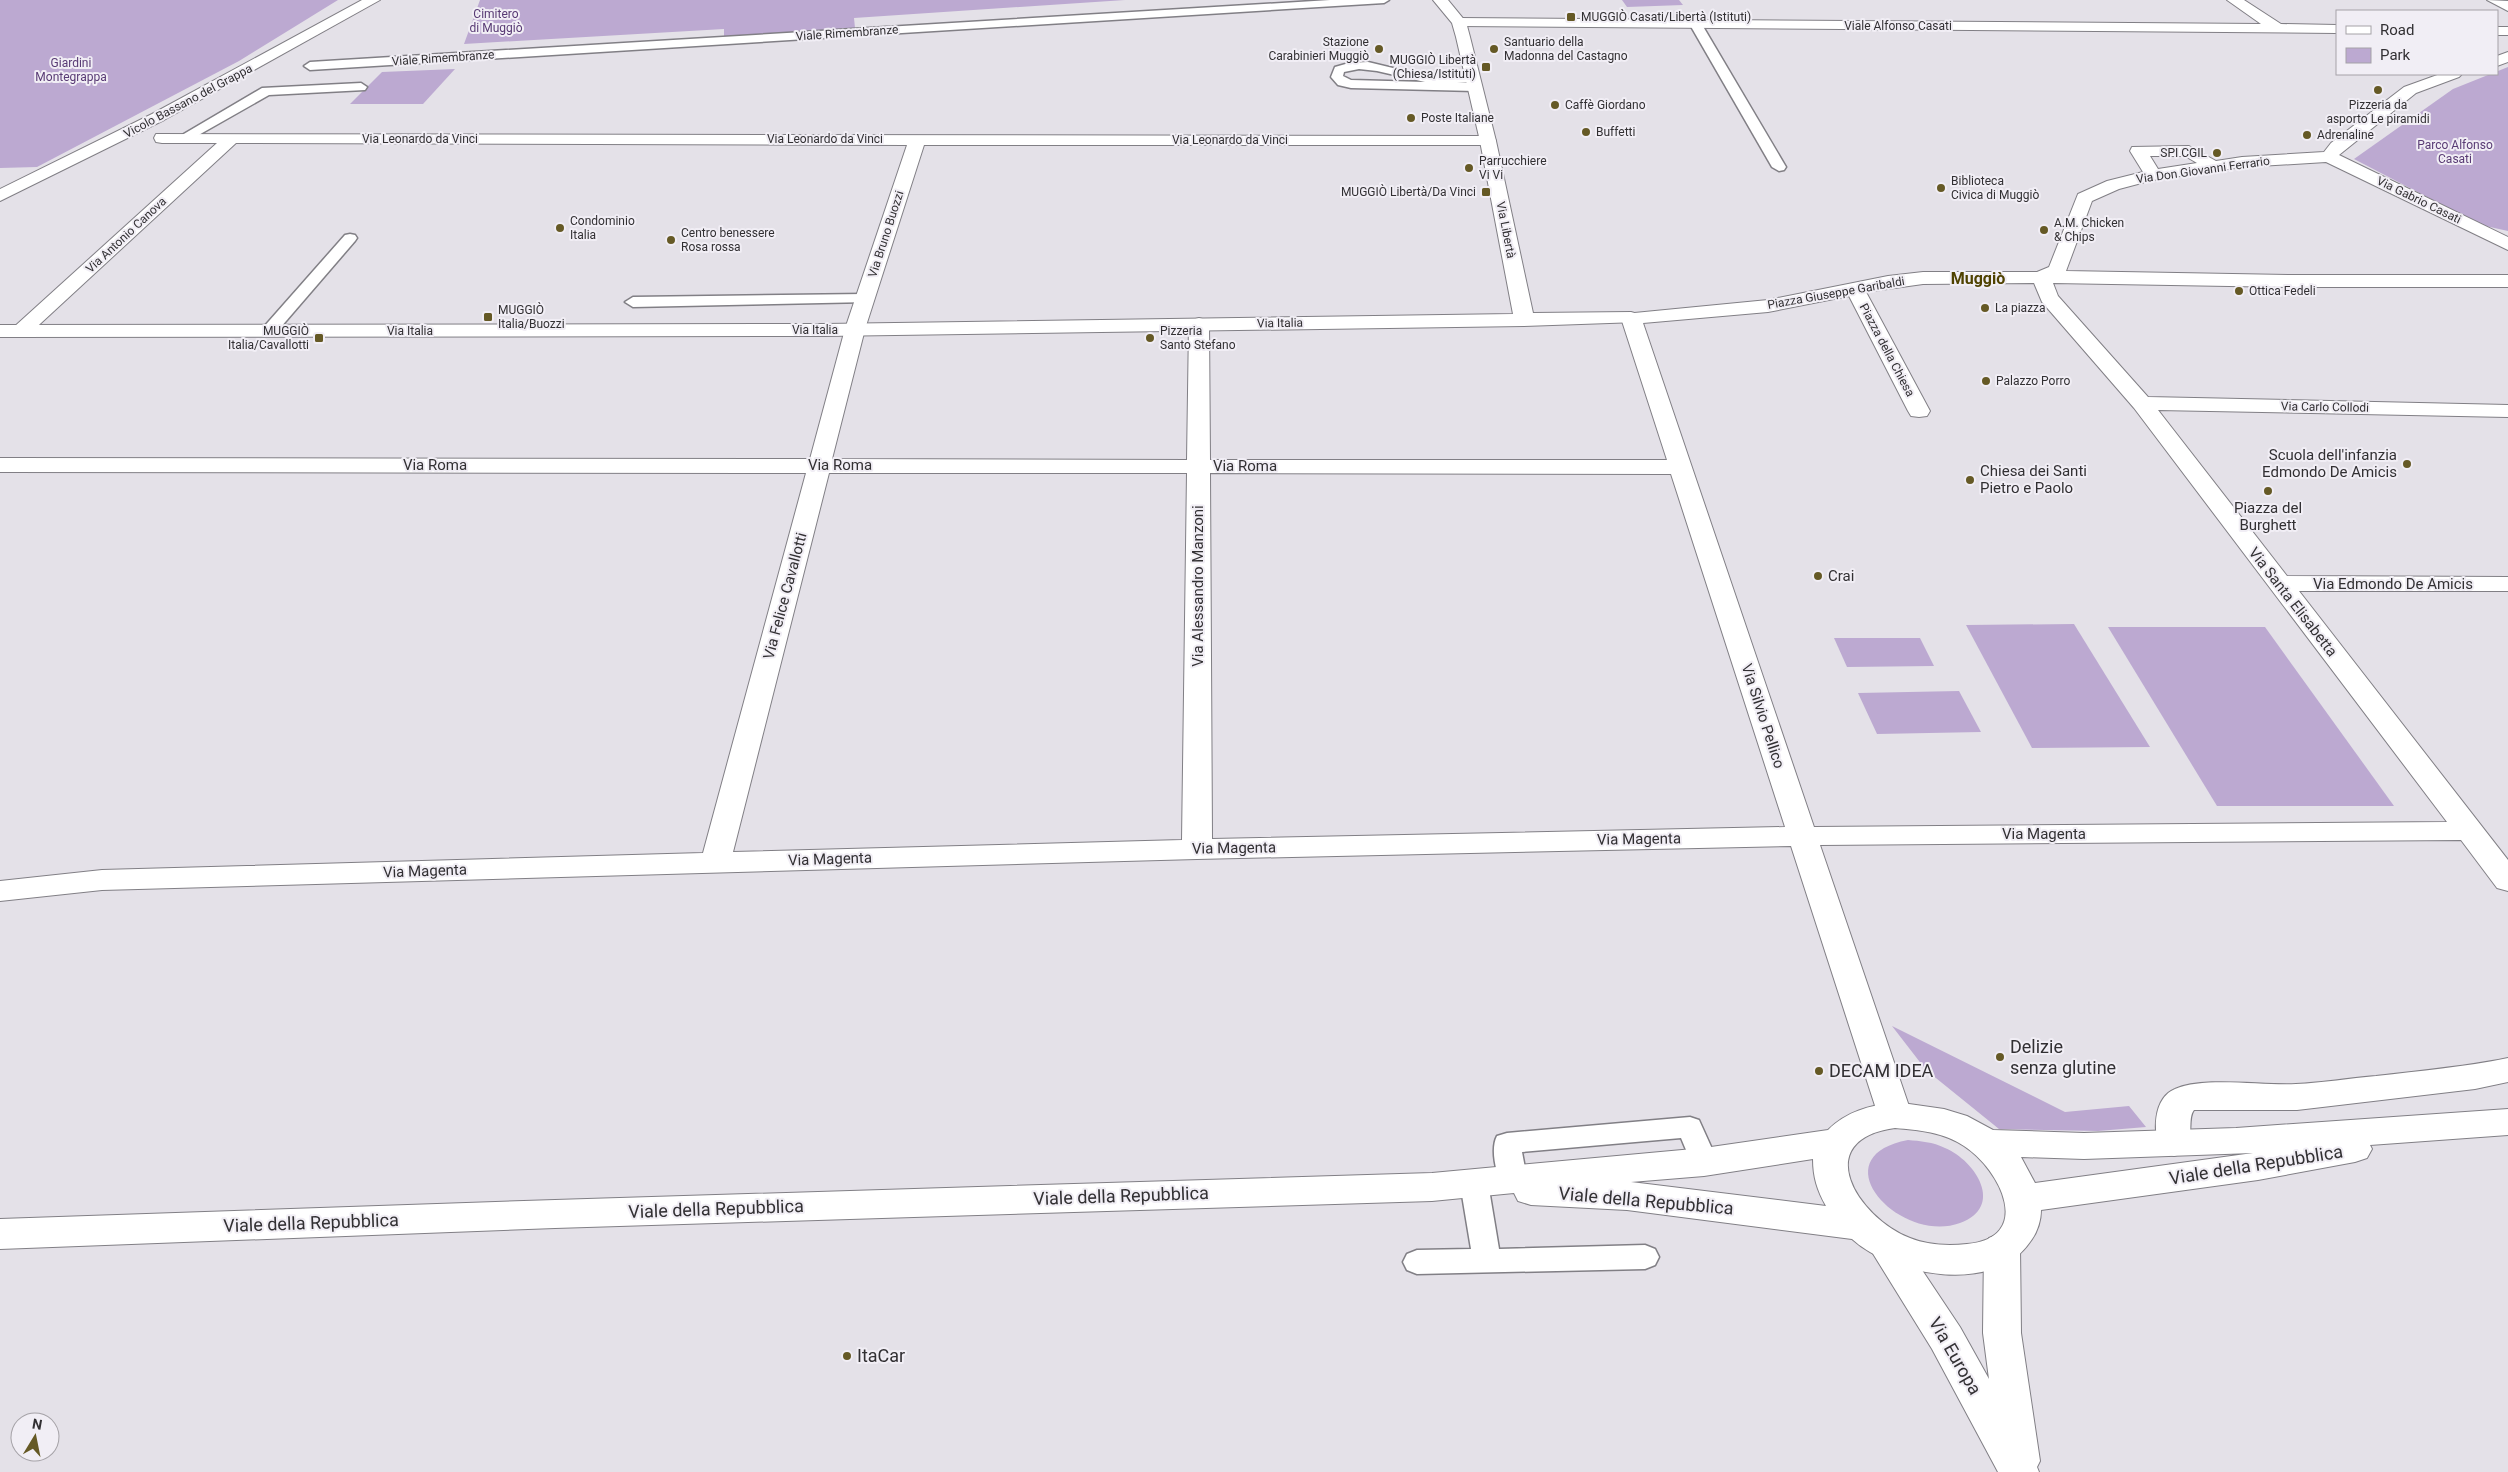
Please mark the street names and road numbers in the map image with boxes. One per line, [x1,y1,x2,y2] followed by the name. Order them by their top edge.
[1844,19,1952,33] street label: Viale Alfonso Casati
[795,22,899,44] street label: Viale Rimembranze
[391,47,495,69] street label: Viale Rimembranze
[121,61,255,141] street label: Vicolo Bassano del Grappa
[362,132,478,146] street label: Via Leonardo da Vinci
[767,132,883,146] street label: Via Leonardo da Vinci
[1172,133,1288,147] street label: Via Leonardo da Vinci
[2135,154,2271,186] street label: Via Don Giovanni Ferrario
[2374,173,2464,227] street label: Via Gabrio Casati
[865,189,907,279] street label: Via Bruno Buozzi
[83,194,169,276] street label: Via Antonio Canova
[1494,201,1518,259] street label: Via Libertà
[1766,274,1906,312] street label: Piazza Giuseppe Garibaldi
[1857,301,1917,399] street label: Piazza della Chiesa
[1257,316,1303,330] street label: Via Italia
[792,323,838,337] street label: Via Italia
[387,324,433,338] street label: Via Italia
[2281,399,2369,415] street label: Via Carlo Collodi
[403,456,467,474] street label: Via Roma
[808,456,872,474] street label: Via Roma
[1213,457,1277,475] street label: Via Roma
[1189,505,1207,667] street label: Via Alessandro Manzoni
[759,531,811,661] street label: Via Felice Cavallotti
[2245,544,2341,660] street label: Via Santa Elisabetta
[2313,575,2473,593] street label: Via Edmondo De Amicis
[1738,661,1788,771] street label: Via Silvio Pellico
[2002,825,2086,843] street label: Via Magenta
[1597,829,1681,849] street label: Via Magenta
[1192,838,1276,858] street label: Via Magenta
[788,849,872,869] street label: Via Magenta
[383,861,467,881] street label: Via Magenta
[2168,1140,2344,1189] street label: Viale della Repubblica
[1033,1182,1209,1209] street label: Viale della Repubblica
[1558,1182,1734,1219] street label: Viale della Repubblica
[628,1195,804,1222] street label: Viale della Repubblica
[223,1209,399,1236] street label: Viale della Repubblica
[1925,1313,1986,1398] street label: Via Europa

